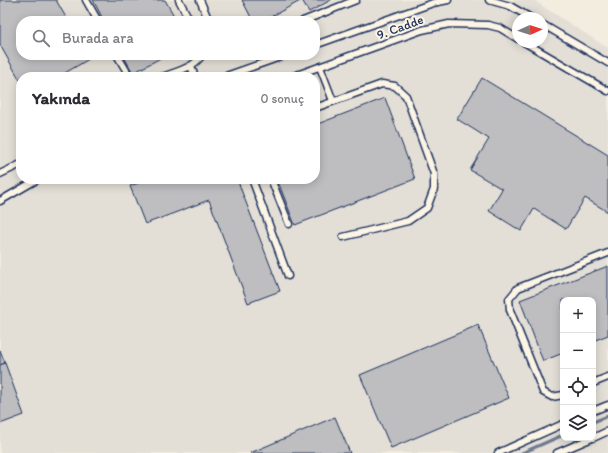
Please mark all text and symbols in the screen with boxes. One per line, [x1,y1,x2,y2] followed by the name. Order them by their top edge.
[375,12,425,42] street label: 9. Cadde
[512,12,548,48] north arrow
[16,16,320,60] search box
[30,27,52,49] icon: search
[62,29,134,47] text: Burada ara
[32,88,90,108] text: Yakında
[261,91,304,106] text: 0 sonuç
[560,297,596,441] map controls
[560,297,596,333] button: +
[560,333,596,369] button: −
[560,369,596,405] button: locate
[560,405,596,441] button: layers

